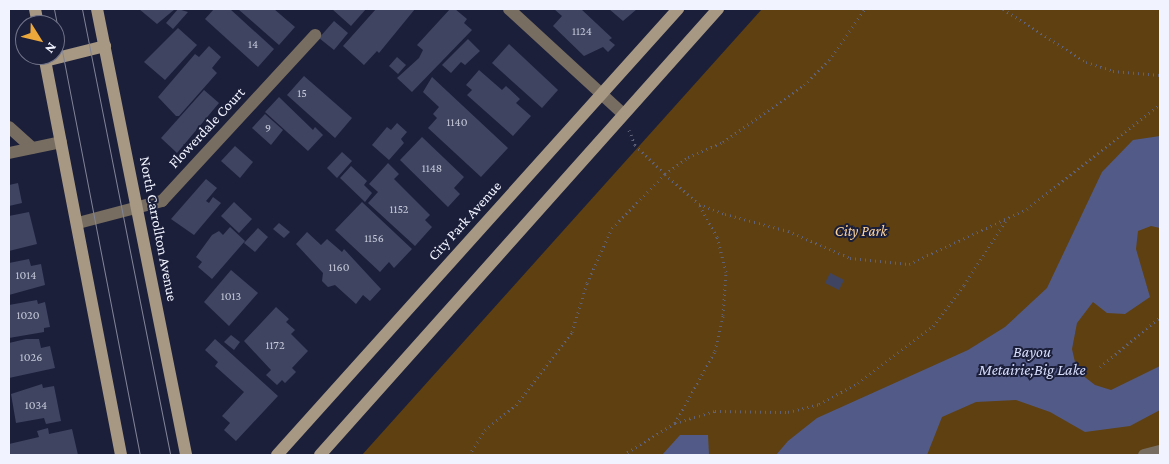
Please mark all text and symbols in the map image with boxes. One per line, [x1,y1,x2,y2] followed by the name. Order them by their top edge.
[15,15,65,65] north arrow
[572,25,592,39] house number: 1124
[248,38,258,52] house number: 14
[42,40,61,57] text: N
[165,84,249,172] street label: Flowerdale Court
[297,87,307,101] house number: 15
[447,116,467,130] house number: 1140
[265,122,271,136] house number: 9
[135,155,181,303] street label: North Carrollton Avenue
[422,162,442,176] house number: 1148
[425,177,505,265] street label: City Park Avenue
[389,203,409,217] house number: 1152
[835,223,887,241] park label: City Park
[364,232,384,246] house number: 1156
[329,261,349,275] house number: 1160
[16,269,36,283] house number: 1014
[221,290,241,304] house number: 1013
[16,309,40,323] house number: 1020
[265,339,285,353] house number: 1172
[978,342,1086,380] water label: Bayou Metairie;Big Lake
[20,351,42,365] house number: 1026
[25,399,47,413] house number: 1034

